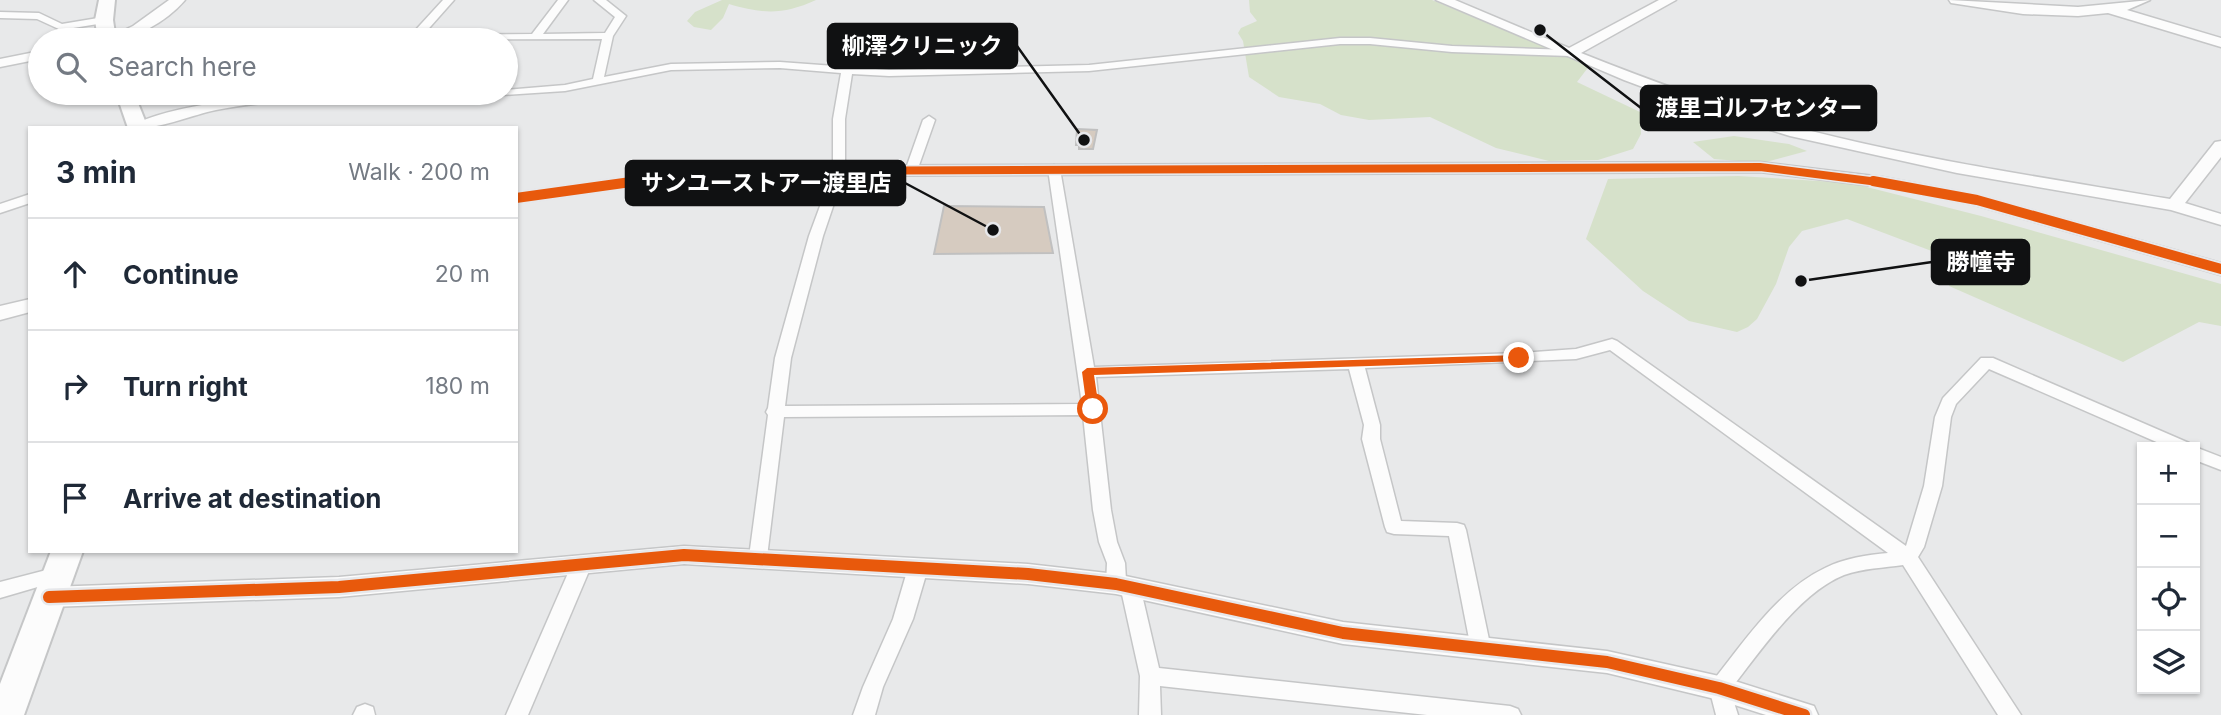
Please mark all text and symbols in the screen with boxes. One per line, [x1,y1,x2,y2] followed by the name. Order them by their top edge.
[828,24,1017,68] callout: 柳澤クリニック
[28,28,518,105] search box
[842,32,1003,60] text: 柳澤クリニック
[52,48,90,86] icon: search
[108,51,257,82] text: Search here
[1641,86,1876,130] callout: 渡里ゴルフセンター
[1656,94,1863,122] text: 渡里ゴルフセンター
[56,154,137,190] text: 3 min
[348,158,490,186] text: Walk · 200 m
[626,161,905,205] callout: サンユーストアー渡里店
[641,169,891,197] text: サンユーストアー渡里店
[1932,240,2029,284] callout: 勝幢寺
[1947,248,2016,276] text: 勝幢寺
[56,255,94,293] icon: ahead
[123,259,239,290] text: Continue
[435,260,490,288] text: 20 m
[1503,342,1534,373] route end
[56,367,94,405] icon: right
[123,371,248,402] text: Turn right
[425,372,490,400] text: 180 m
[1077,393,1108,424] route start
[2137,442,2200,694] map controls
[2137,442,2200,505] button: +
[56,479,94,517] icon: arrive
[123,483,382,514] text: Arrive at destination
[2137,505,2200,568] button: −
[2137,568,2200,631] button: locate
[2137,631,2200,694] button: layers

